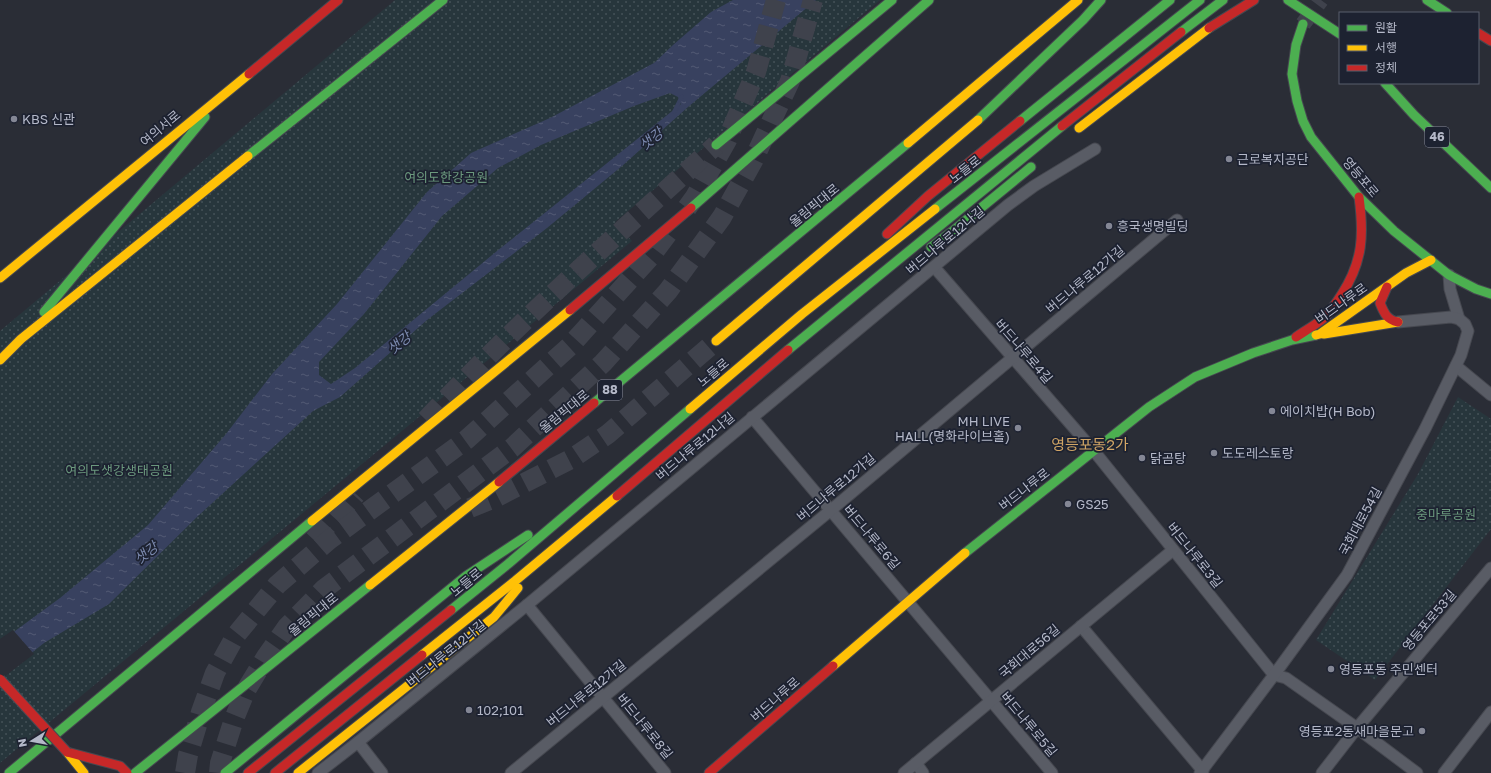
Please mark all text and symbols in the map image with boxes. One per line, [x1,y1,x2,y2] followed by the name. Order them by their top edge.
[1339,12,1479,84] legend
[1375,20,1397,35] text: 원활
[1375,40,1397,55] text: 서행
[1375,60,1397,75] text: 정체
[137,106,183,150] street label: 여의서로
[22,111,75,127] place label: KBS 신관
[9,114,19,124] marker: KBS 신관
[635,123,668,153] water label: 샛강
[1425,127,1449,147] road number: 46
[1237,151,1309,167] place label: 근로복지공단
[946,152,984,186] street label: 노들로
[1224,154,1234,164] marker: 근로복지공단
[1339,154,1383,200] street label: 영등포로
[404,169,488,185] park label: 여의도한강공원
[786,180,842,230] street label: 올림픽대로
[902,203,988,277] street label: 버드나루로12나길
[1117,218,1189,234] place label: 흥국생명빌딩
[1104,221,1114,231] marker: 흥국생명빌딩
[1042,242,1128,316] street label: 버드나루로12가길
[1312,279,1370,327] street label: 버드나루로
[992,316,1056,386] street label: 버드나루로4길
[383,327,416,357] water label: 샛강
[694,354,732,390] street label: 노들로
[598,380,622,400] road number: 88
[536,386,592,436] street label: 올림픽대로
[1280,403,1375,419] place label: 에이치밥(H Bob)
[1267,406,1277,416] marker: 에이치밥(H Bob)
[652,409,738,483] street label: 버드나루로12나길
[895,413,1010,444] place label: MH LIVE HALL(명화라이브홀)
[1013,423,1023,433] marker: MH LIVE HALL(명화라이브홀)
[1051,435,1129,453] district label: 영등포동2가
[1222,445,1294,461] place label: 도도레스토랑
[1209,448,1219,458] marker: 도도레스토랑
[793,450,879,524] street label: 버드나루로12가길
[1150,450,1186,466] place label: 닭곰탕
[1137,453,1147,463] marker: 닭곰탕
[65,462,173,478] park label: 여의도샛강생태공원
[996,464,1053,514] street label: 버드나루로
[1335,484,1385,558] street label: 국회대로54길
[1076,496,1109,512] place label: GS25
[1063,499,1073,509] marker: GS25
[840,501,904,573] street label: 버드나루로6길
[1416,506,1476,522] park label: 중마루공원
[1164,519,1226,591] street label: 버드나루로3길
[130,537,163,567] water label: 샛강
[447,564,485,600] street label: 노들로
[1399,586,1459,654] street label: 영등포로53길
[285,589,341,639] street label: 올림픽대로
[403,616,489,690] street label: 버드나루로12나길
[995,621,1063,681] street label: 국회대로56길
[543,656,629,730] street label: 버드나루로12가길
[1339,661,1438,677] place label: 영등포동 주민센터
[1326,664,1336,674] marker: 영등포동 주민센터
[747,673,803,725] street label: 버드나루로
[997,688,1061,760] street label: 버드나루로5길
[614,690,676,762] street label: 버드나루로8길
[477,702,523,718] place label: 102;101
[464,705,474,715] marker: 102;101
[12,721,52,761] north arrow
[1299,723,1414,739] place label: 영등포2동새마을문고
[1417,726,1427,736] marker: 영등포2동새마을문고
[15,738,29,748] text: N

